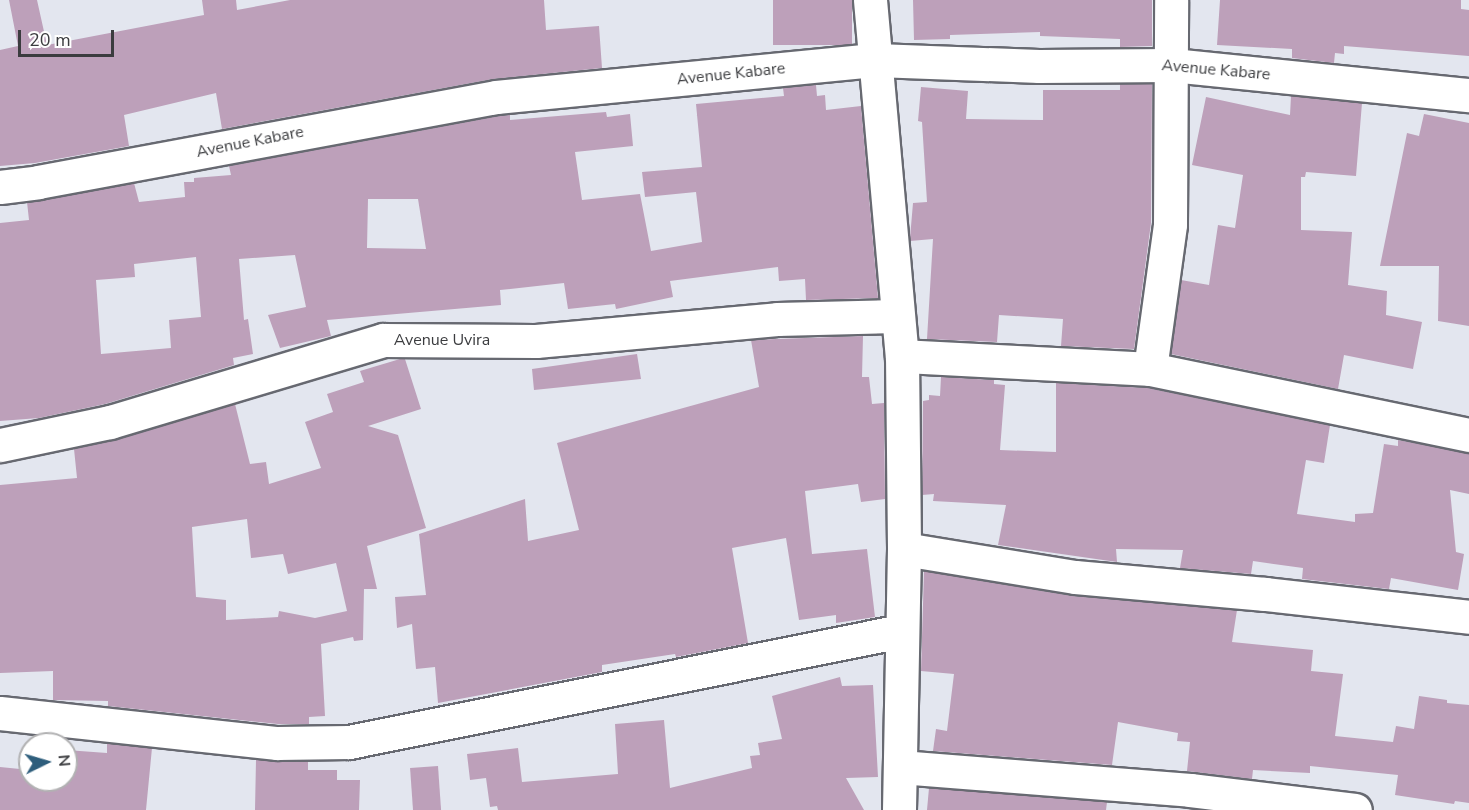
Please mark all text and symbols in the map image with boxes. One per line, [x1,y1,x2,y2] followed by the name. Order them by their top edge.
[21,18,117,56] scale bar
[29,28,71,52] text: 20 m
[1161,56,1271,84] street label: Avenue Kabare
[676,59,786,89] street label: Avenue Kabare
[195,122,305,162] street label: Avenue Kabare
[394,330,490,350] street label: Avenue Uvira
[18,732,78,792] north arrow
[52,754,75,768] text: N

